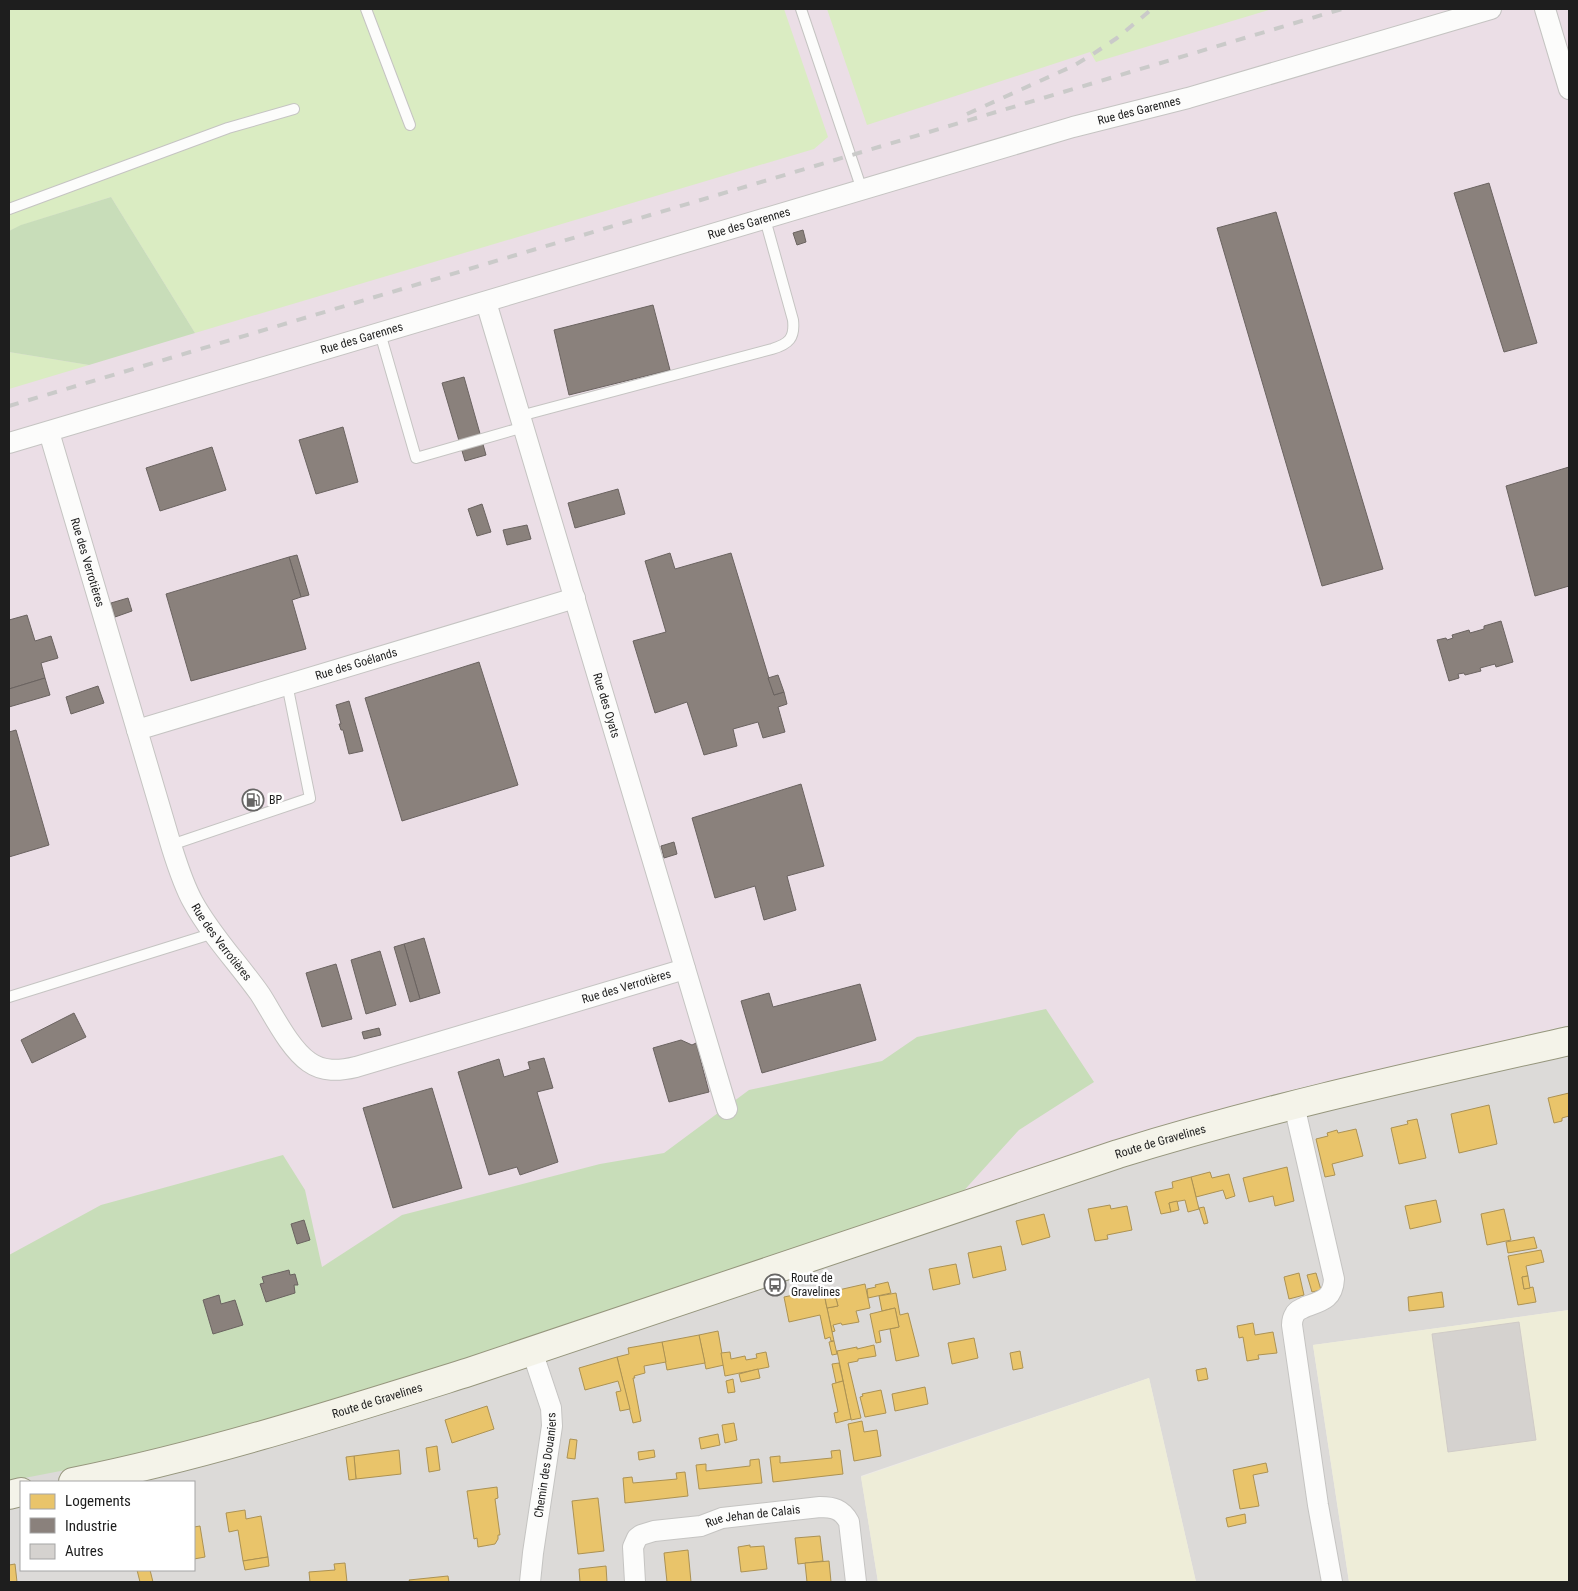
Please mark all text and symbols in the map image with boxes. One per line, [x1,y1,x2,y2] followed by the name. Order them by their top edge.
[1096,93,1182,128] street label: Rue des Garennes
[706,204,792,242] street label: Rue des Garennes
[319,319,405,357] street label: Rue des Garennes
[68,516,107,609] street label: Rue des Verrotières
[314,645,399,683] street label: Rue des Goélands
[590,671,623,740] street label: Rue des Oyats
[241,788,265,812] fuel station icon: BP
[269,793,283,807] place label: BP
[188,901,254,983] street label: Rue des Verrotières
[580,967,673,1006] street label: Rue des Verrotières
[1113,1122,1207,1162] street label: Route de Gravelines
[791,1271,840,1299] place label: Route de Gravelines
[763,1273,787,1297] bus stop icon: Route de Gravelines
[330,1380,424,1421] street label: Route de Gravelines
[531,1412,559,1519] street label: Chemin des Douaniers
[20,1481,195,1571] legend
[65,1492,131,1510] text: Logements
[703,1502,801,1531] street label: Rue Jehan de Calais
[65,1517,117,1535] text: Industrie
[65,1542,104,1560] text: Autres

